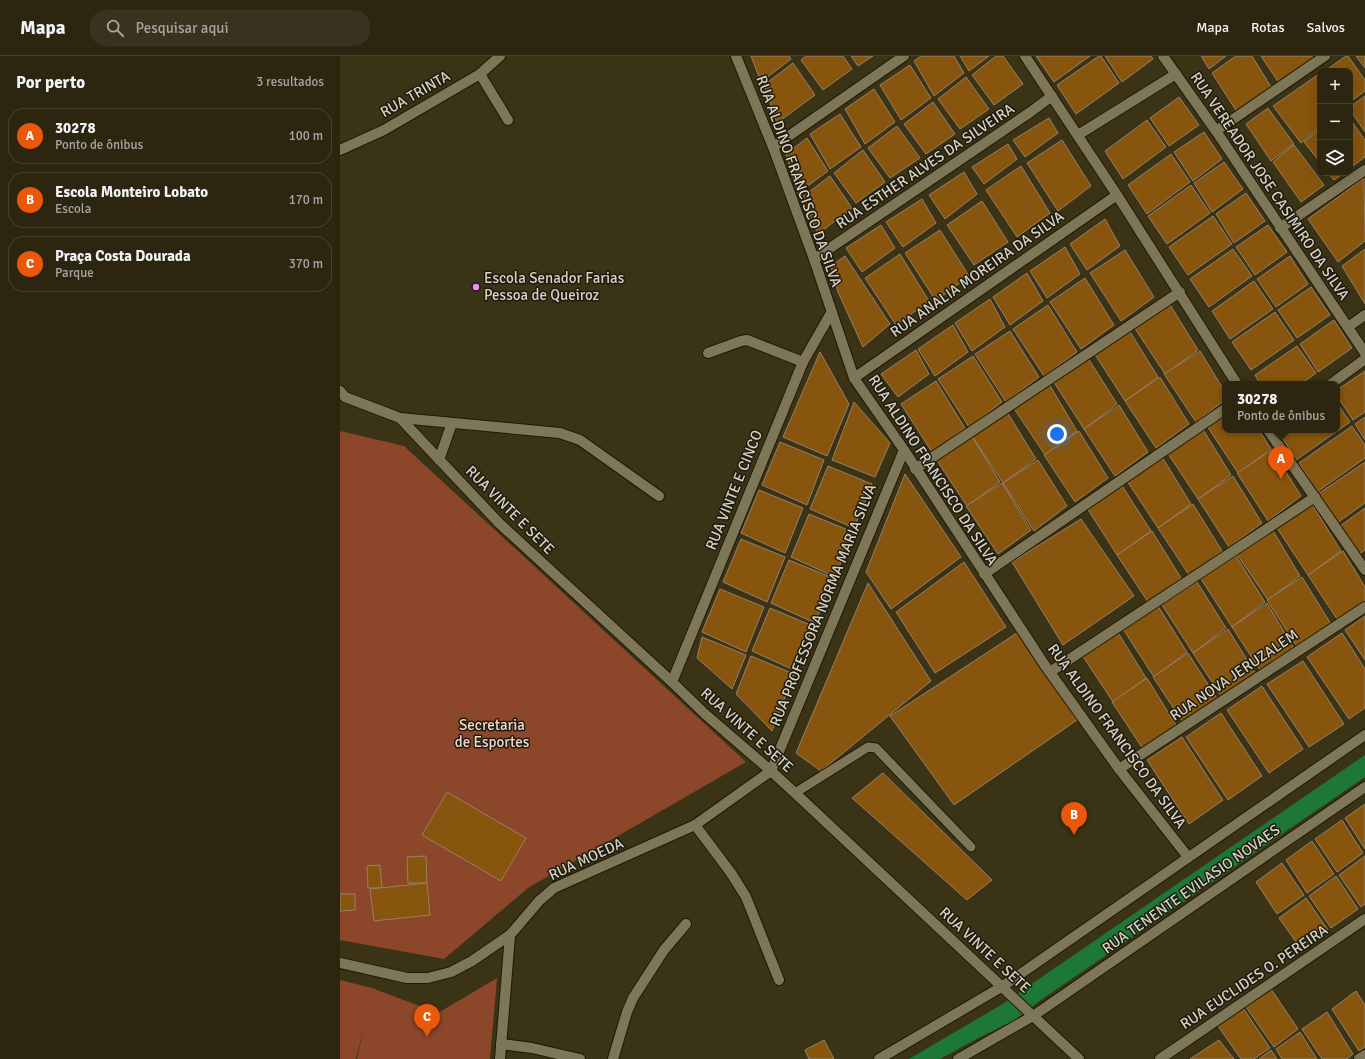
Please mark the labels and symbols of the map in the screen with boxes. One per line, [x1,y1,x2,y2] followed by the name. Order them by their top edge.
[377,67,453,121] street label: RUA TRINTA
[1187,69,1353,303] street label: RUA VEREADOR JOSE CASIMIRO DA SILVA
[752,73,846,289] street label: RUA ALDINO FRANCISCO DA SILVA
[833,100,1017,232] street label: RUA ESTHER ALVES DA SILVEIRA
[887,207,1067,341] street label: RUA ANALIA MOREIRA DA SILVA
[484,269,625,304] place label: Escola Senador Farias Pessoa de Queiroz
[471,282,481,292] marker: Escola Senador Farias Pessoa de Queiroz
[865,371,1001,569] street label: RUA ALDINO FRANCISCO DA SILVA
[1047,424,1067,444] your location
[702,427,766,553] street label: RUA VINTE E CINCO
[1268,446,1294,479] pin: A
[462,462,558,558] street label: RUA VINTE E SETE
[766,481,880,729] street label: RUA PROFESSORA NORMA MARIA SILVA
[1166,625,1302,725] street label: RUA NOVA JERUZALEM
[1044,640,1190,832] street label: RUA ALDINO FRANCISCO DA SILVA
[697,684,797,776] street label: RUA VINTE E SETE
[455,716,530,751] park label: Secretaria de Esportes
[1061,802,1087,835] pin: B
[1099,821,1283,957] street label: RUA TENENTE EVILASIO NOVAES
[546,834,626,884] street label: RUA MOEDA
[936,903,1034,997] street label: RUA VINTE E SETE
[1177,921,1331,1033] street label: RUA EUCLIDES O. PEREIRA
[414,1004,440,1037] pin: C

